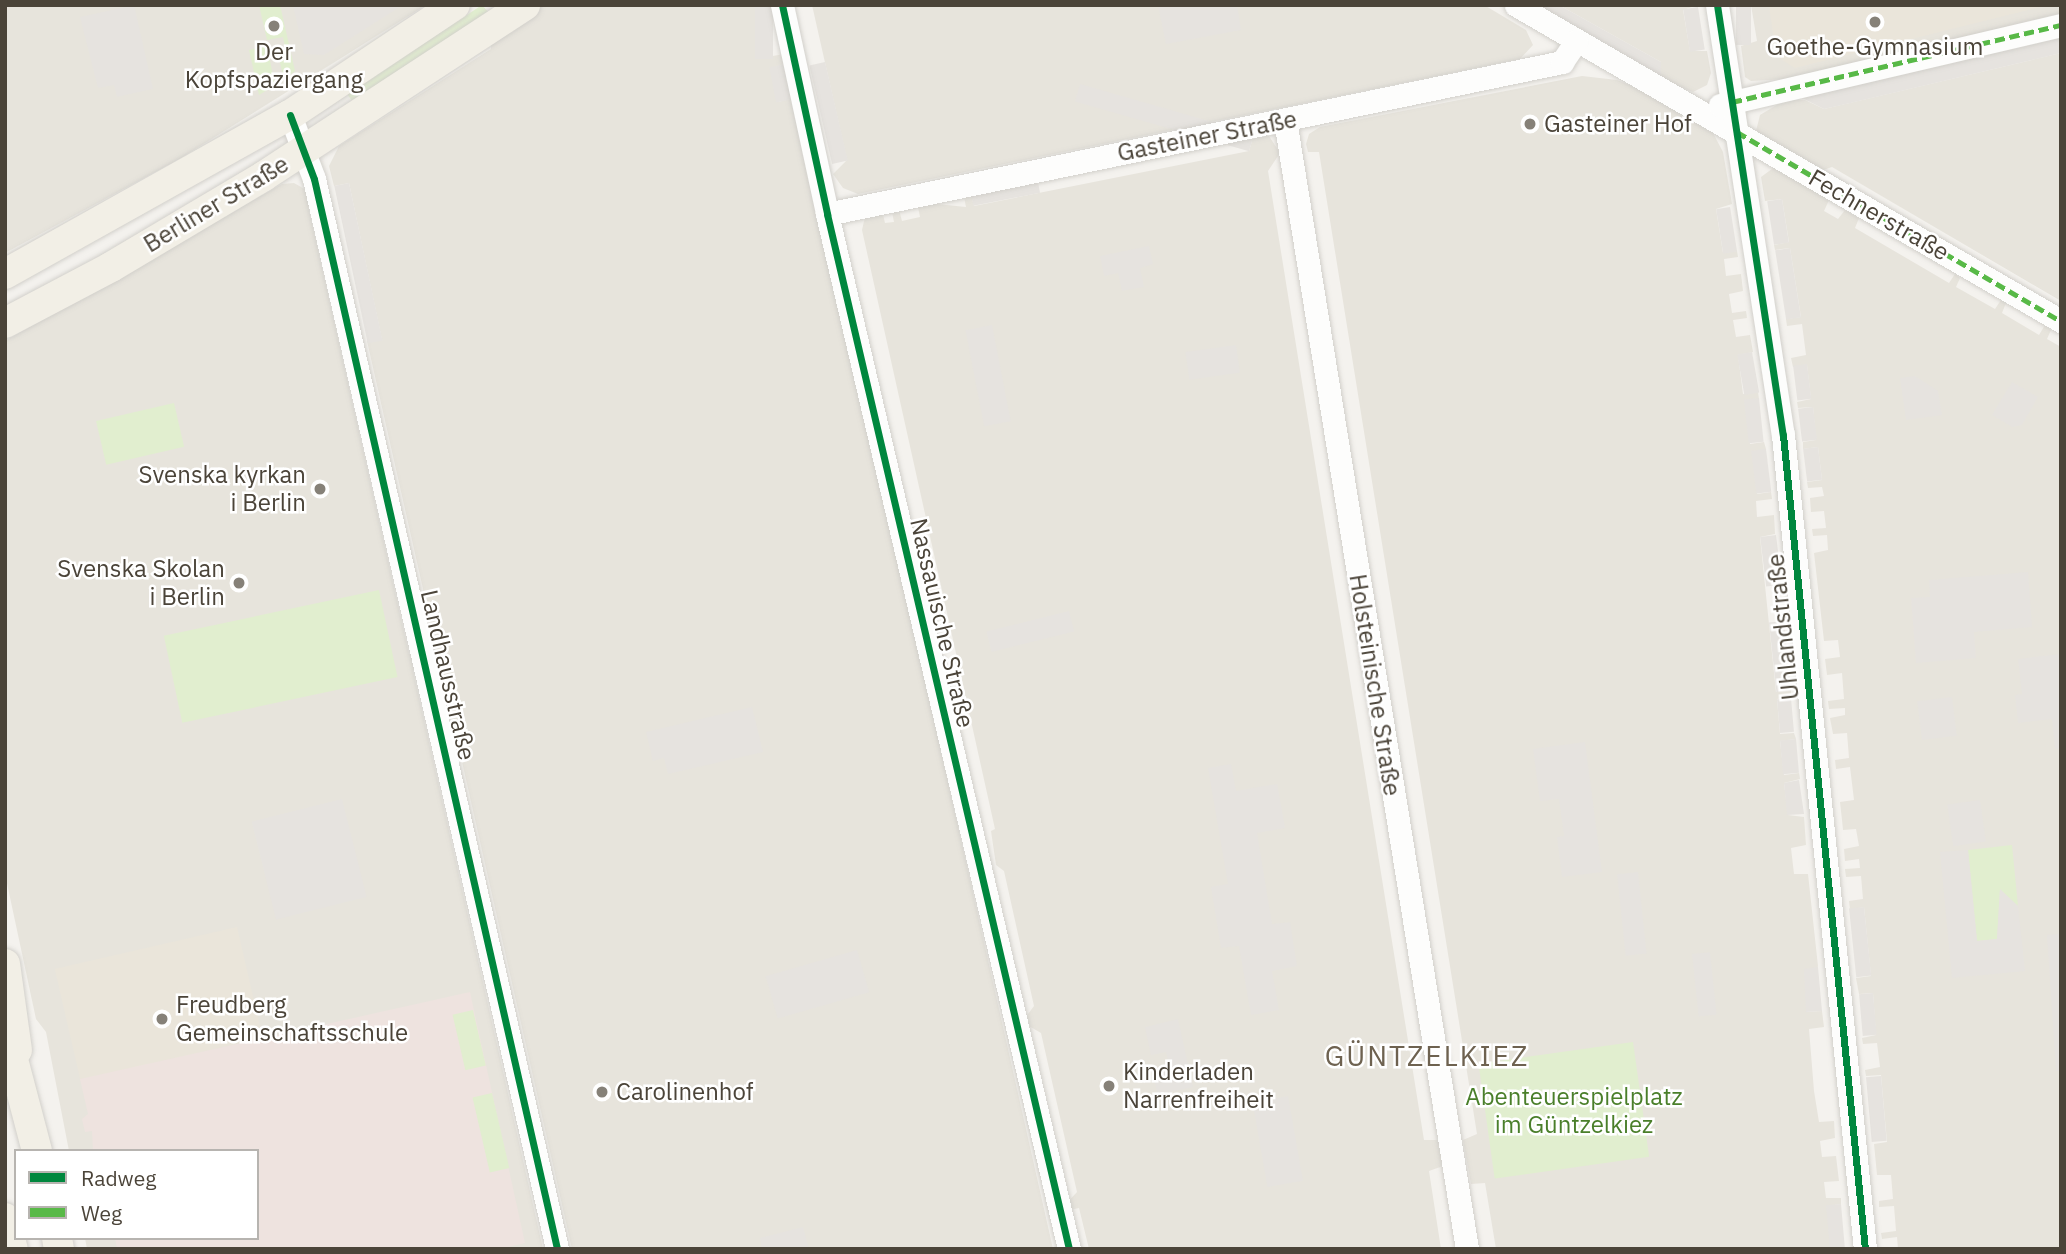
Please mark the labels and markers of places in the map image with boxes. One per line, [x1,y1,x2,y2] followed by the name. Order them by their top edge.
[1867,14,1883,30] marker: Goethe-Gymnasium
[266,18,282,34] marker: Der Kopfspaziergang
[1766,33,1984,61] place label: Goethe-Gymnasium
[185,38,363,94] place label: Der Kopfspaziergang
[1544,110,1692,138] place label: Gasteiner Hof
[1522,116,1538,132] marker: Gasteiner Hof
[139,461,306,517] place label: Svenska kyrkan i Berlin
[312,481,328,497] marker: Svenska kyrkan i Berlin
[57,555,225,611] place label: Svenska Skolan i Berlin
[231,575,247,591] marker: Svenska Skolan i Berlin
[176,991,408,1047] place label: Freudberg Gemeinschaftsschule
[154,1011,170,1027] marker: Freudberg Gemeinschaftsschule
[1123,1058,1274,1114] place label: Kinderladen Narrenfreiheit
[616,1078,754,1106] place label: Carolinenhof
[1101,1078,1117,1094] marker: Kinderladen Narrenfreiheit
[594,1084,610,1100] marker: Carolinenhof

